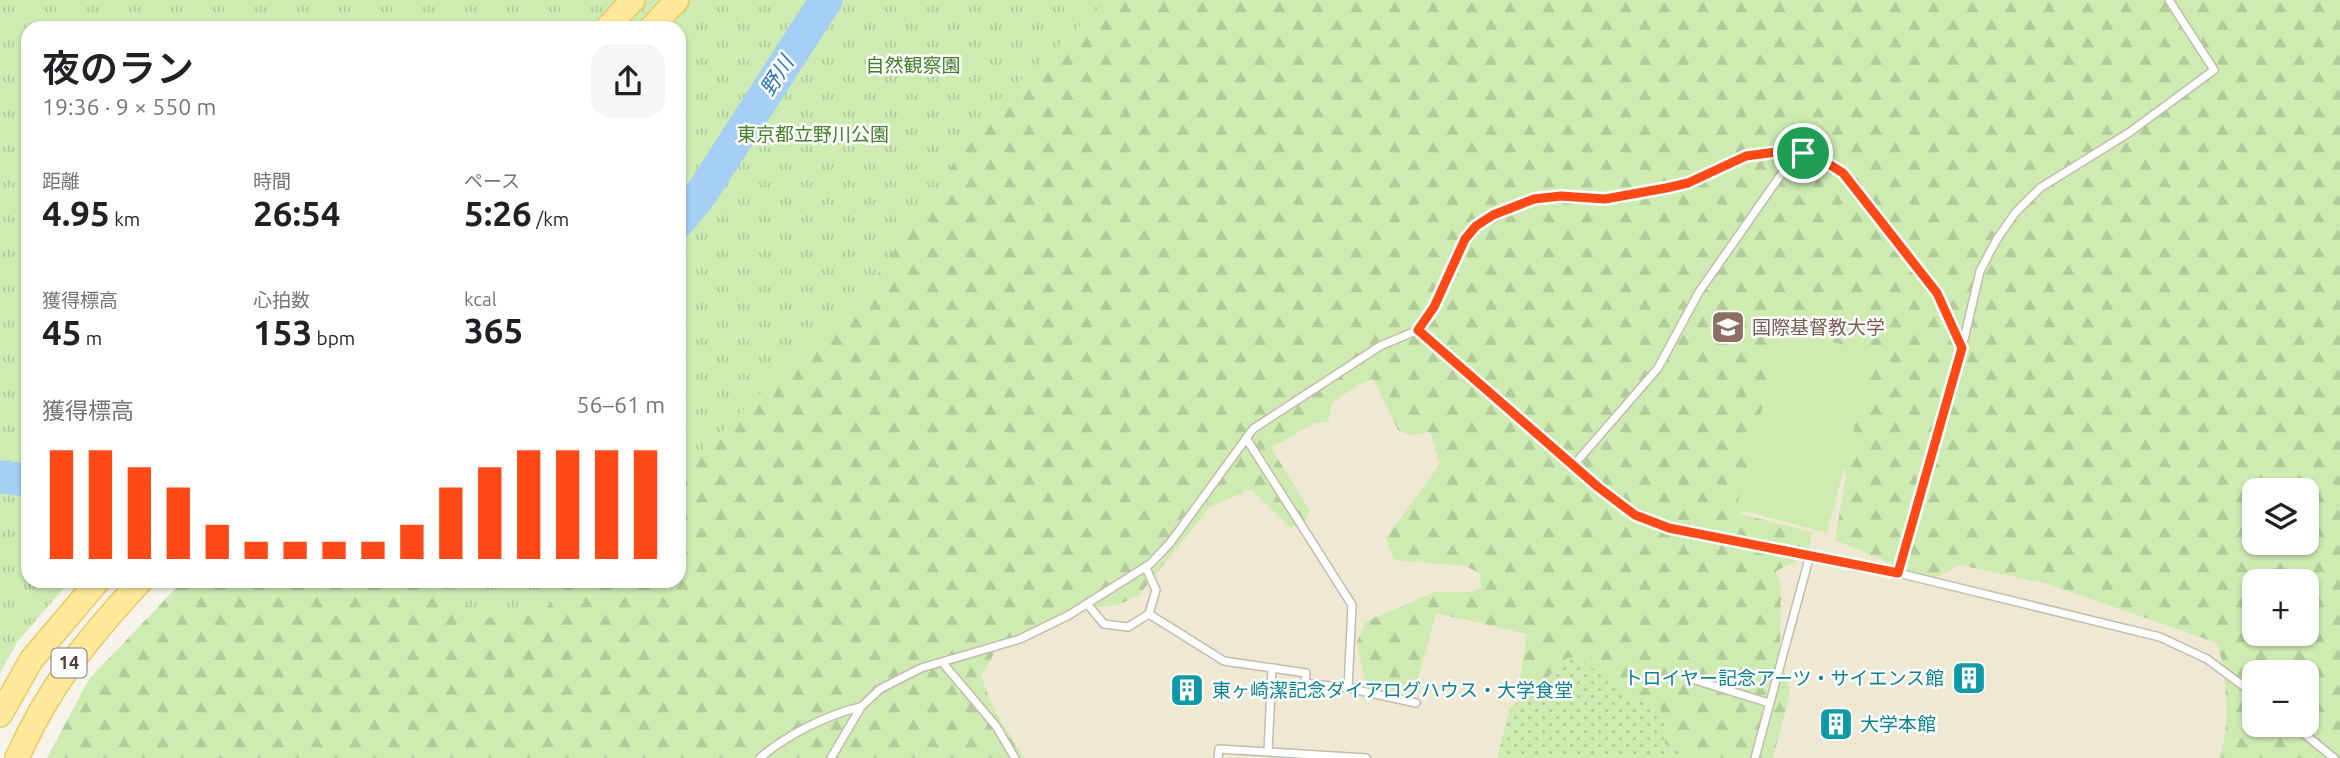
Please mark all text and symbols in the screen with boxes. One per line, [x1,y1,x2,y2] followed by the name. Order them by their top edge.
[591,44,665,118] button: share
[42,47,194,89] text: 夜のラン
[755,50,799,100] water label: 野川
[865,54,961,76] park label: 自然観察園
[42,94,216,119] text: 19:36 · 9 × 550 m
[737,123,889,145] park label: 東京都立野川公園
[1773,123,1833,183] pin
[1784,134,1822,172] icon: arrive
[42,170,80,192] text: 距離
[253,170,291,192] text: 時間
[464,170,520,192] text: ペース
[42,193,110,233] text: 4.95
[253,193,341,233] text: 26:54
[464,193,532,233] text: 5:26
[110,208,140,230] text: km
[532,208,569,230] text: /km
[464,288,497,310] text: kcal
[42,289,118,311] text: 獲得標高
[253,289,310,311] text: 心拍数
[1709,308,1747,346] school or university icon: 国際基督教大学
[464,310,523,350] text: 365
[42,312,81,352] text: 45
[253,312,312,352] text: 153
[1752,316,1885,338] place label: 国際基督教大学
[81,327,102,349] text: m
[312,327,355,349] text: bpm
[577,392,665,417] text: 56–61 m
[42,398,134,423] text: 獲得標高
[2242,478,2319,737] map controls
[2242,478,2319,555] button: layers
[2242,569,2319,646] button: +
[52,648,86,678] road number: 14
[1950,659,1988,697] building icon: トロイヤー記念アーツ・サイエンス館
[2242,660,2319,737] button: −
[1624,667,1944,689] place label: トロイヤー記念アーツ・サイエンス館
[1168,671,1206,709] building icon: 東ヶ崎潔記念ダイアログハウス・大学食堂
[1212,679,1573,701] place label: 東ヶ崎潔記念ダイアログハウス・大学食堂
[1817,705,1855,743] building icon: 大学本館
[1860,713,1936,735] place label: 大学本館

